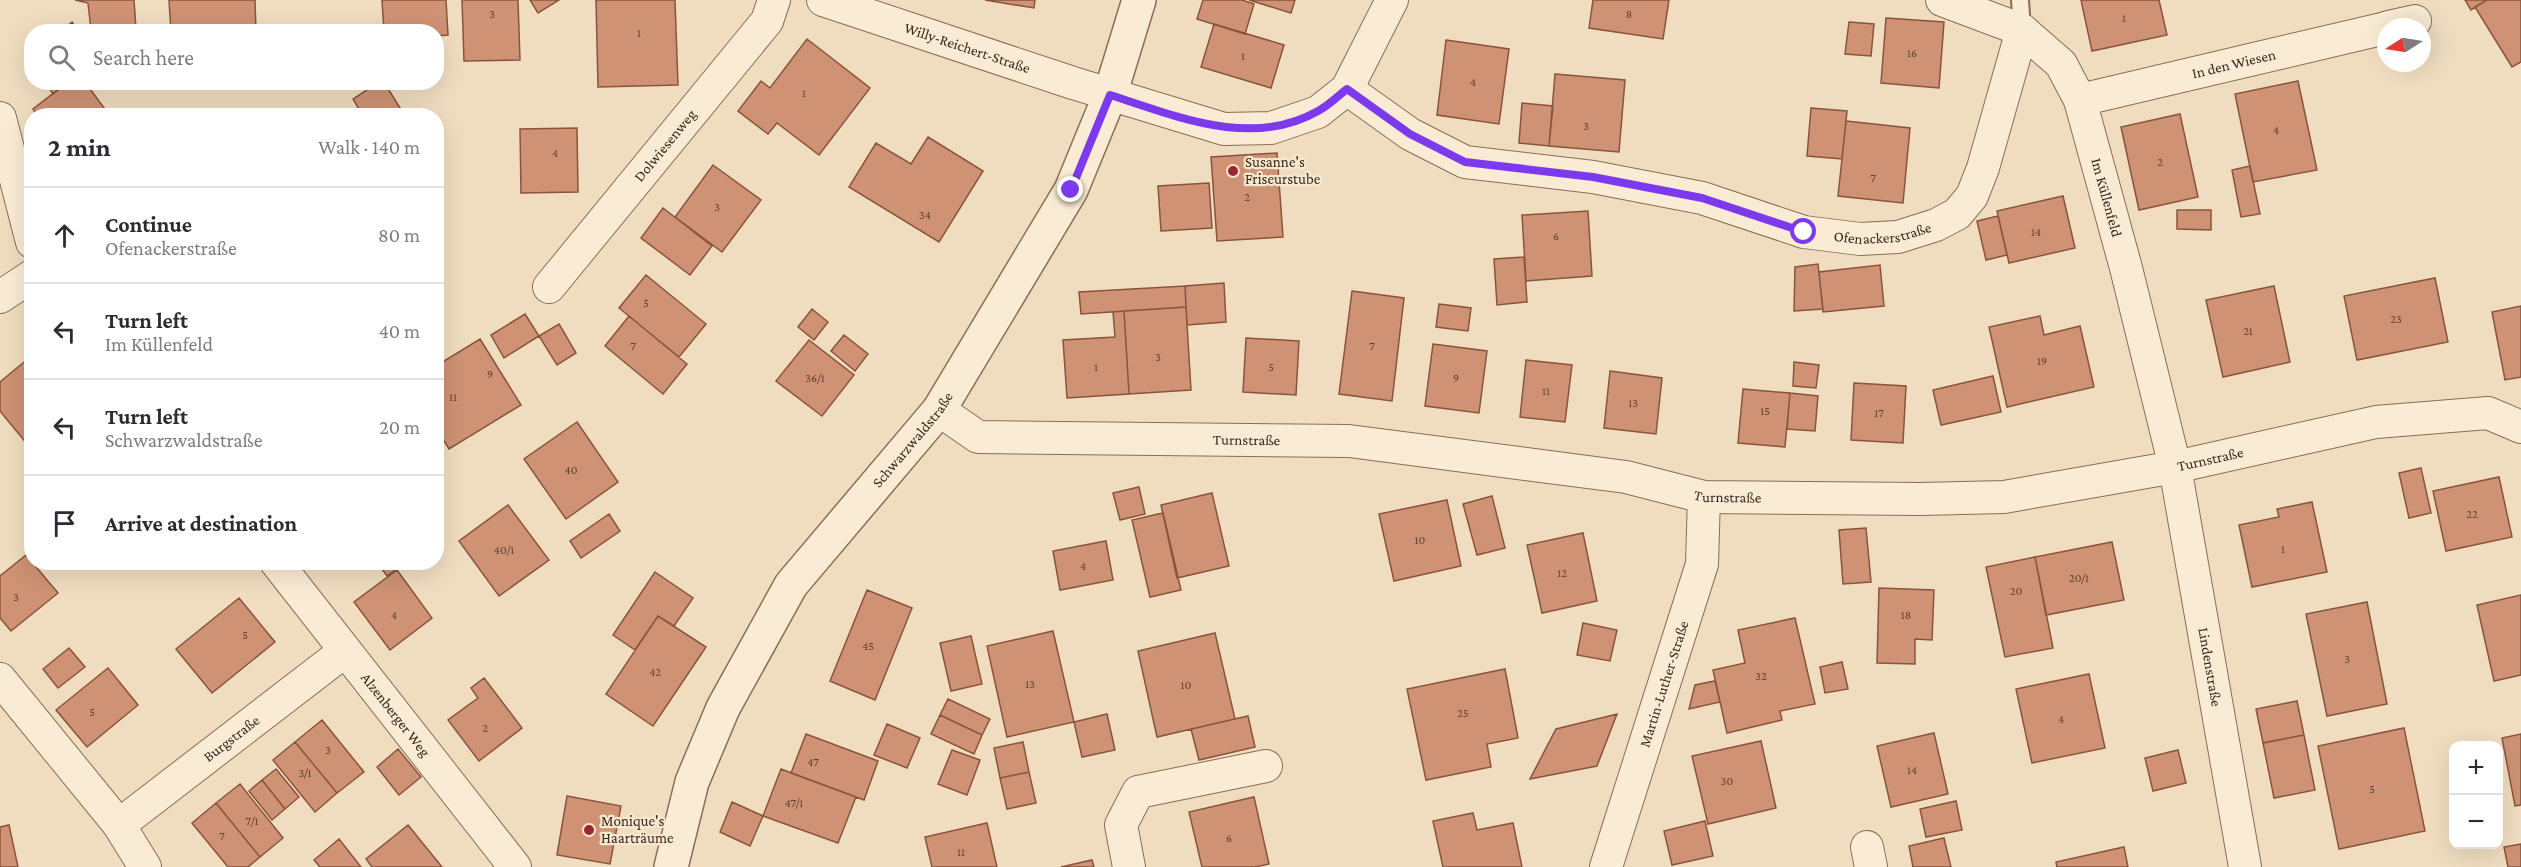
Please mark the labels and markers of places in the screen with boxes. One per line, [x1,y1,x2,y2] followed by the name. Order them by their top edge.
[1245,154,1321,187] place label: Susanne's Friseurstube
[1226,164,1240,178] marker: Susanne's Friseurstube
[601,813,674,846] place label: Monique's Haarträume
[582,823,596,837] marker: Monique's Haarträume

